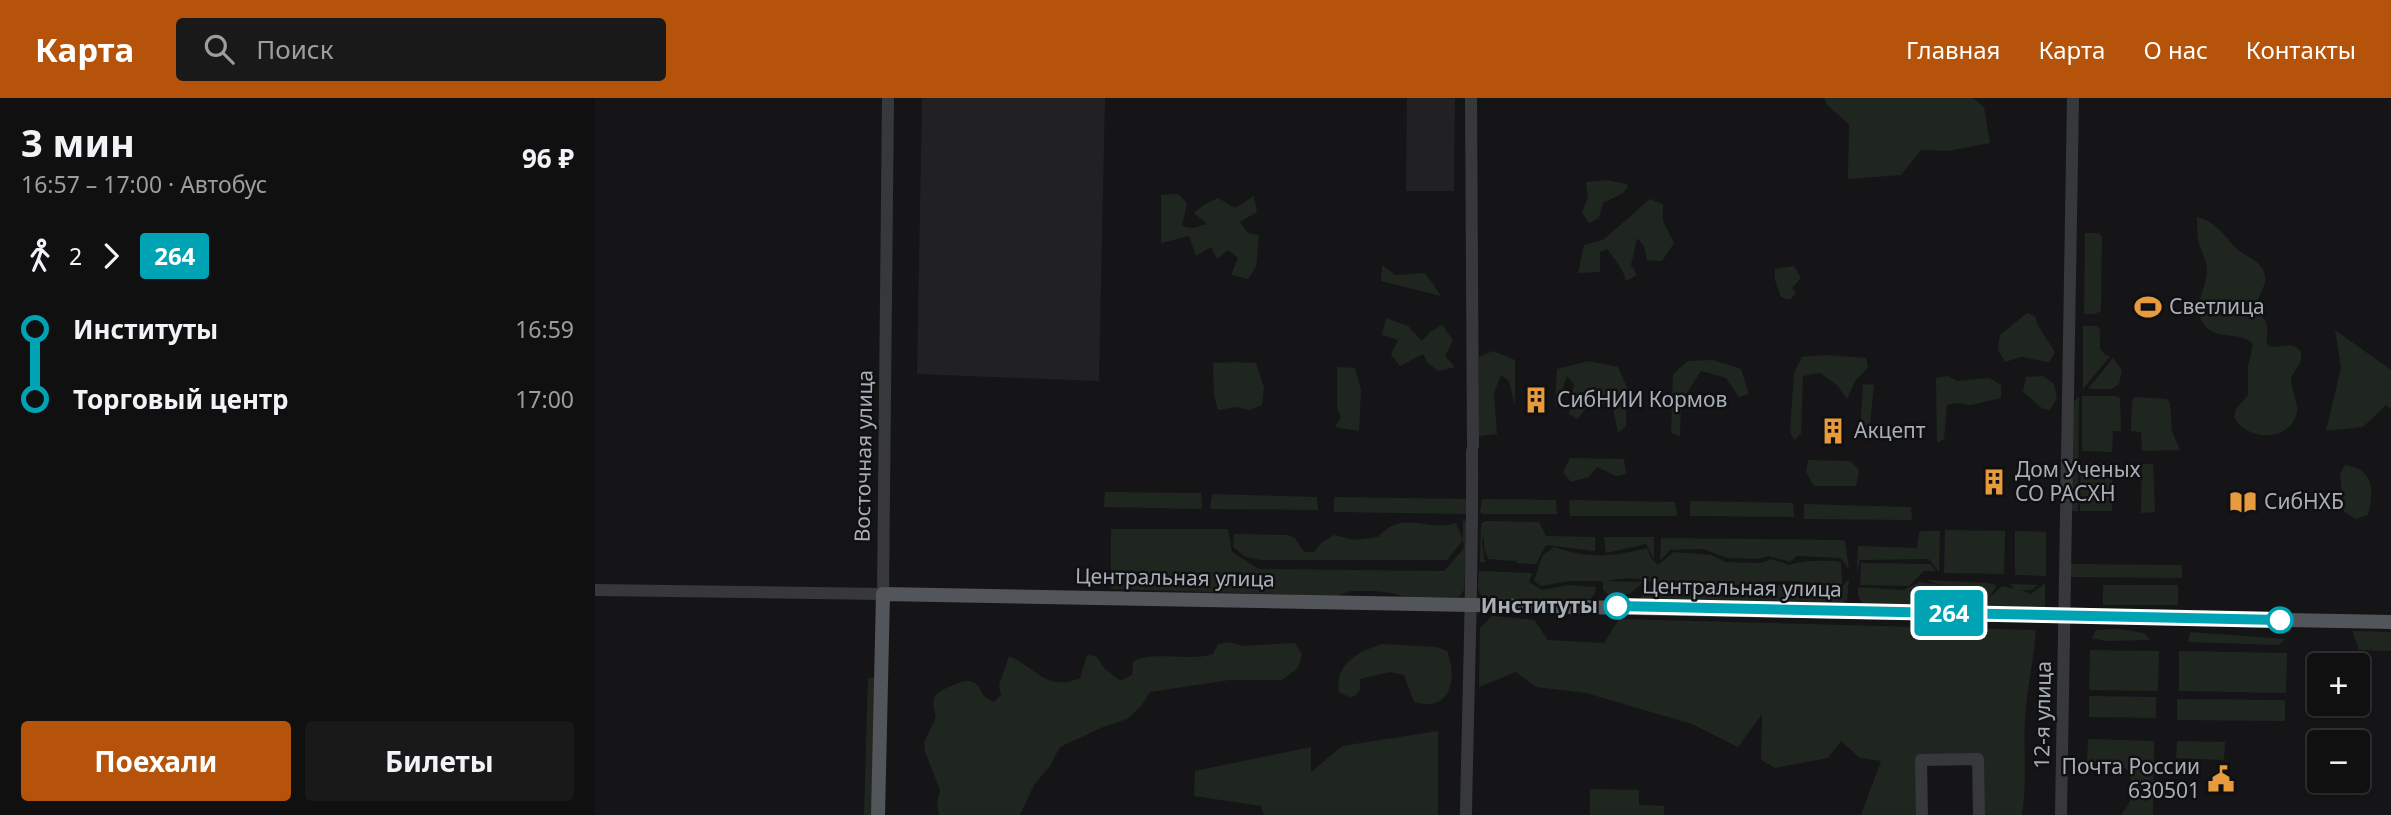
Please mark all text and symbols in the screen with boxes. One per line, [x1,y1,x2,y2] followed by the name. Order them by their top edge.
[176,18,666,81] search box
[35,27,134,72] text: Карта
[200,30,238,68] icon: search
[256,31,333,67] text: Поиск
[1906,33,2000,66] text: Главная
[2038,33,2105,66] text: Карта
[2143,33,2208,66] text: О нас
[2246,33,2356,66] text: Контакты
[21,116,135,168] text: 3 мин
[522,140,574,176] text: 96 ₽
[21,168,267,200] text: 16:57 – 17:00 · Автобус
[21,237,59,275] icon: walk
[92,237,130,275] icon: forward
[154,239,195,272] text: 264
[69,240,82,272] text: 2
[2133,292,2163,322] sports icon: Светлица
[2169,292,2265,320] place label: Светлица
[73,311,218,347] text: Институты
[515,313,574,345] text: 16:59
[847,370,879,542] street label: Восточная улица
[73,381,289,417] text: Торговый центр
[515,383,574,415] text: 17:00
[1521,385,1551,415] building icon: СибНИИ Кормов
[1557,385,1727,413] place label: СибНИИ Кормов
[1818,416,1848,446] building icon: Акцепт
[1854,416,1926,444] place label: Акцепт
[2015,455,2141,507] place label: Дом Ученых СО РАСХН
[1979,467,2009,497] building icon: Дом Ученых СО РАСХН
[2228,487,2258,517] library icon: СибНХБ
[2264,487,2344,515] place label: СибНХБ
[1075,561,1275,593] street label: Центральная улица
[1642,571,1842,603] street label: Центральная улица
[1909,590,1989,636] line badge: 264
[1481,591,1598,619] place label: Институты
[1604,593,1630,619] marker: Институты
[1928,596,1970,629] text: 264
[2267,607,2293,633] unlabelled marker
[2307,653,2370,793] map controls
[2307,653,2370,716] button: +
[2027,661,2057,769] street label: 12-я улица
[21,721,291,801] button: Поехали
[305,721,574,801] button: Билеты
[2307,730,2370,793] button: −
[2062,752,2200,804] place label: Почта России 630501
[2206,764,2236,794] public building icon: Почта России 630501

